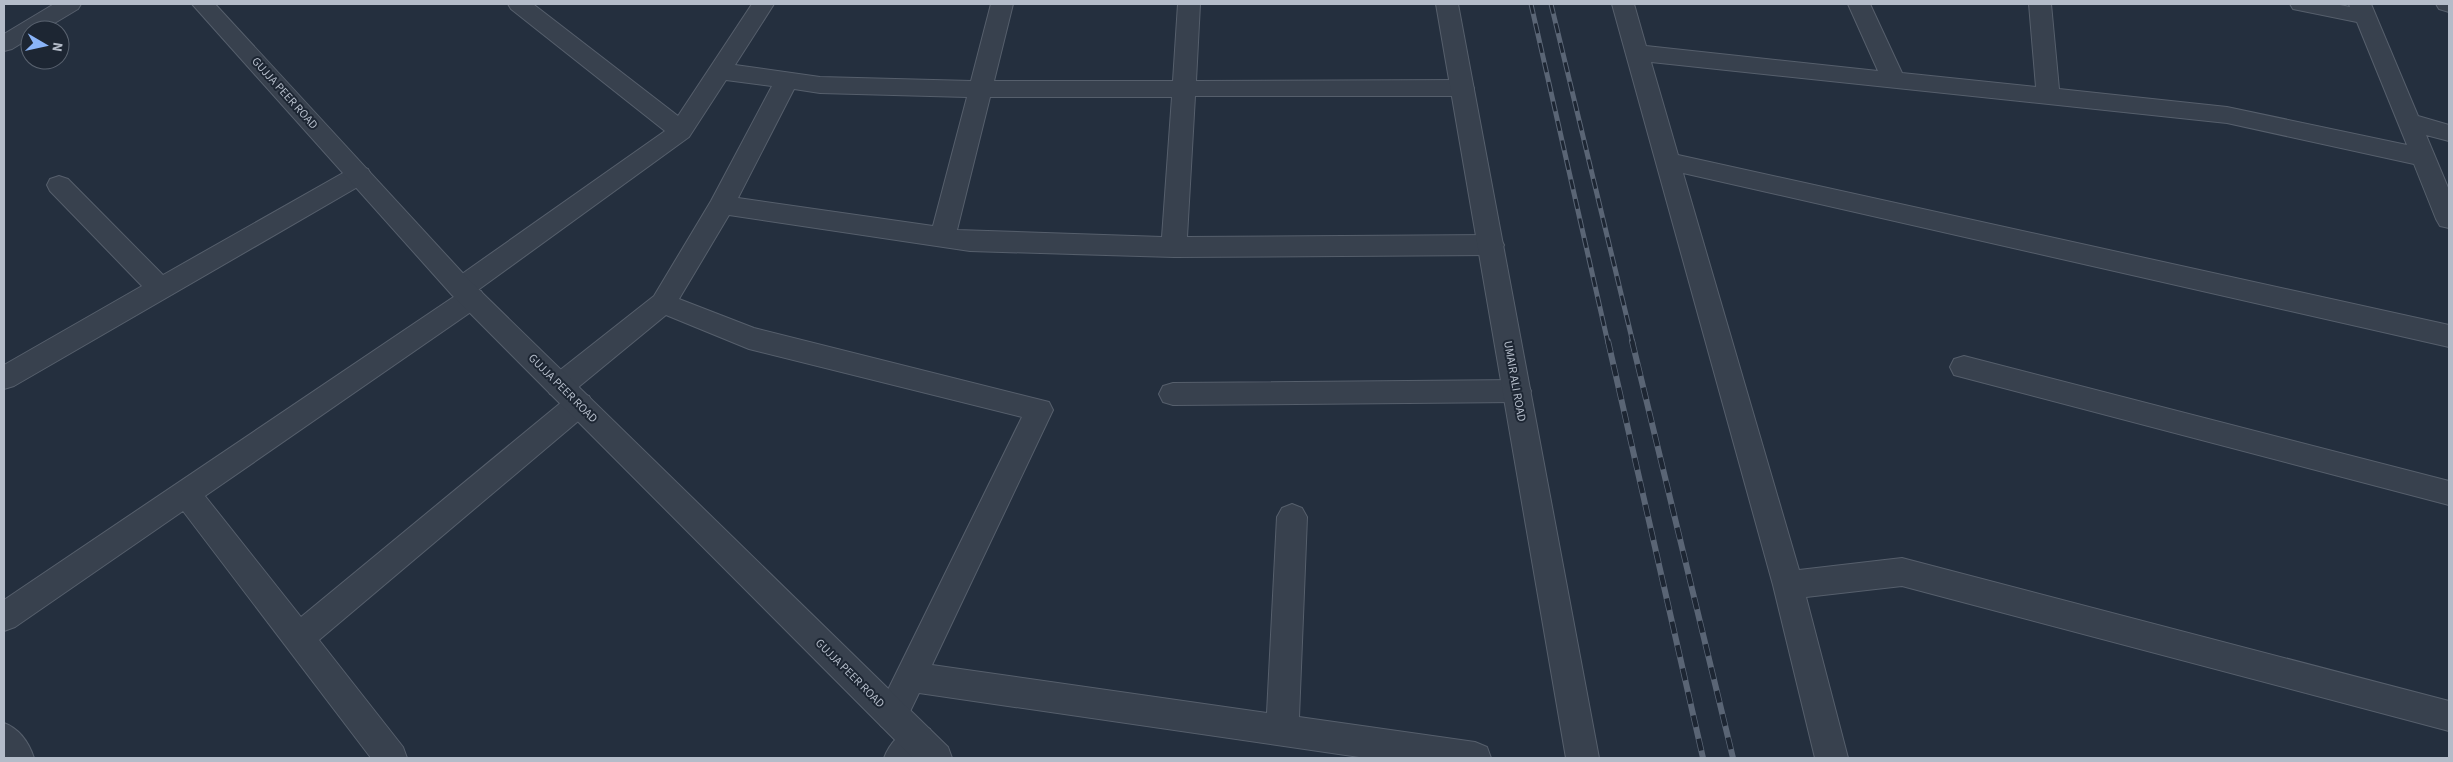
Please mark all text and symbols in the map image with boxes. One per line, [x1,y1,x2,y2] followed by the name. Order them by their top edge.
[20,20,70,70] north arrow
[46,41,67,53] text: N
[248,54,322,133] street label: GUJJA PEER ROAD
[1499,339,1530,423] street label: UMAIR ALI ROAD
[524,350,601,427] street label: GUJJA PEER ROAD
[811,635,888,712] street label: GUJJA PEER ROAD

